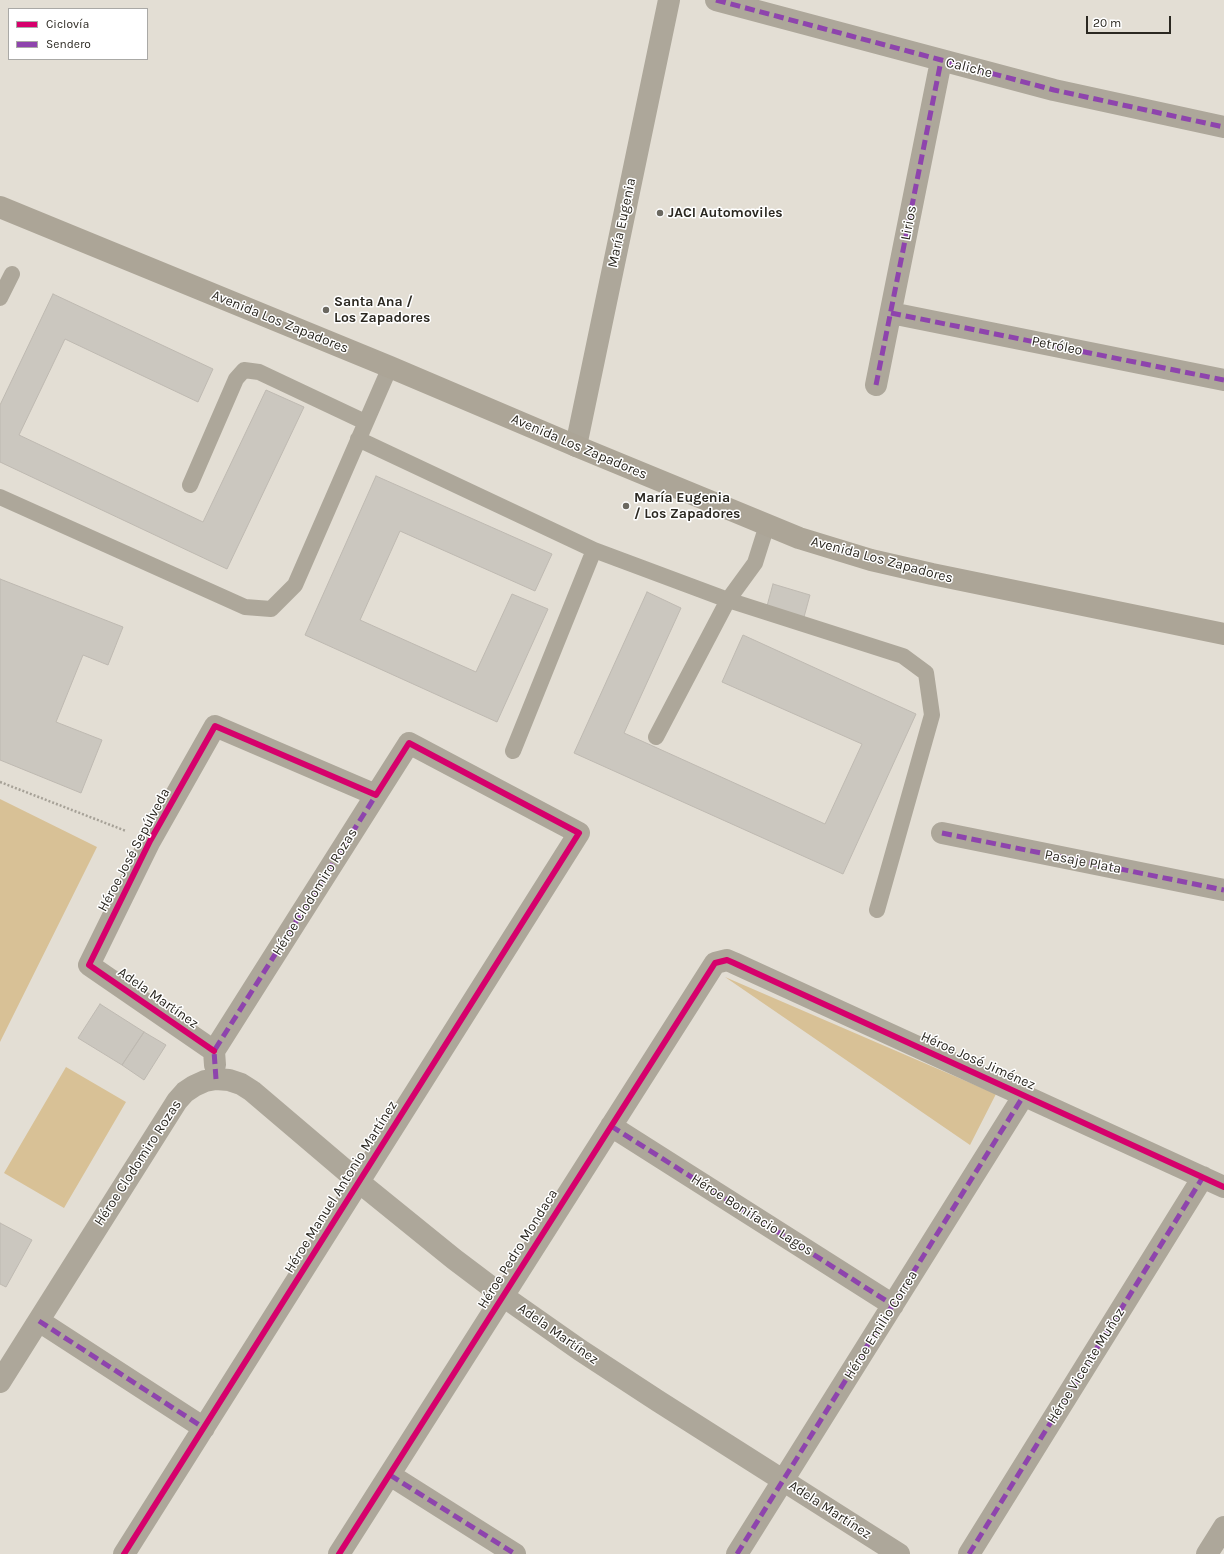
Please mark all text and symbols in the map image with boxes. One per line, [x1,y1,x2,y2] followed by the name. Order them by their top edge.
[8,8,148,60] legend
[1088,8,1173,34] scale bar
[1093,16,1121,30] text: 20 m
[46,17,89,31] text: Ciclovía
[46,37,91,51] text: Sendero
[944,54,994,82] street label: Caliche
[604,176,640,270] street label: María Eugenia
[897,204,921,242] street label: Lirios
[668,205,783,221] place label: JACI Automoviles
[655,208,665,218] marker: JACI Automoviles
[209,287,351,357] street label: Avenida Los Zapadores
[334,294,430,326] place label: Santa Ana / Los Zapadores
[321,305,331,315] marker: Santa Ana / Los Zapadores
[1030,333,1084,359] street label: Petróleo
[508,411,650,483] street label: Avenida Los Zapadores
[634,490,740,522] place label: María Eugenia / Los Zapadores
[621,501,631,511] marker: María Eugenia / Los Zapadores
[809,533,955,587] street label: Avenida Los Zapadores
[94,785,174,915] street label: Héroe José Sepúlveda
[269,825,361,959] street label: Héroe Clodomiro Rozas
[1043,846,1123,878] street label: Pasaje Plata
[114,964,202,1032] street label: Adela Martínez
[918,1028,1038,1094] street label: Héroe José Jiménez
[91,1097,185,1229] street label: Héroe Clodomiro Rozas
[281,1098,401,1276] street label: Héroe Manuel Antonio Martínez
[688,1171,816,1259] street label: Héroe Bonifacio Lagos
[474,1186,562,1312] street label: Héroe Pedro Mondaca
[841,1267,921,1383] street label: Héroe Emilio Correa
[514,1300,602,1368] street label: Adela Martínez
[1043,1305,1129,1427] street label: Héroe Vicente Muñoz
[786,1477,874,1543] street label: Adela Martínez

